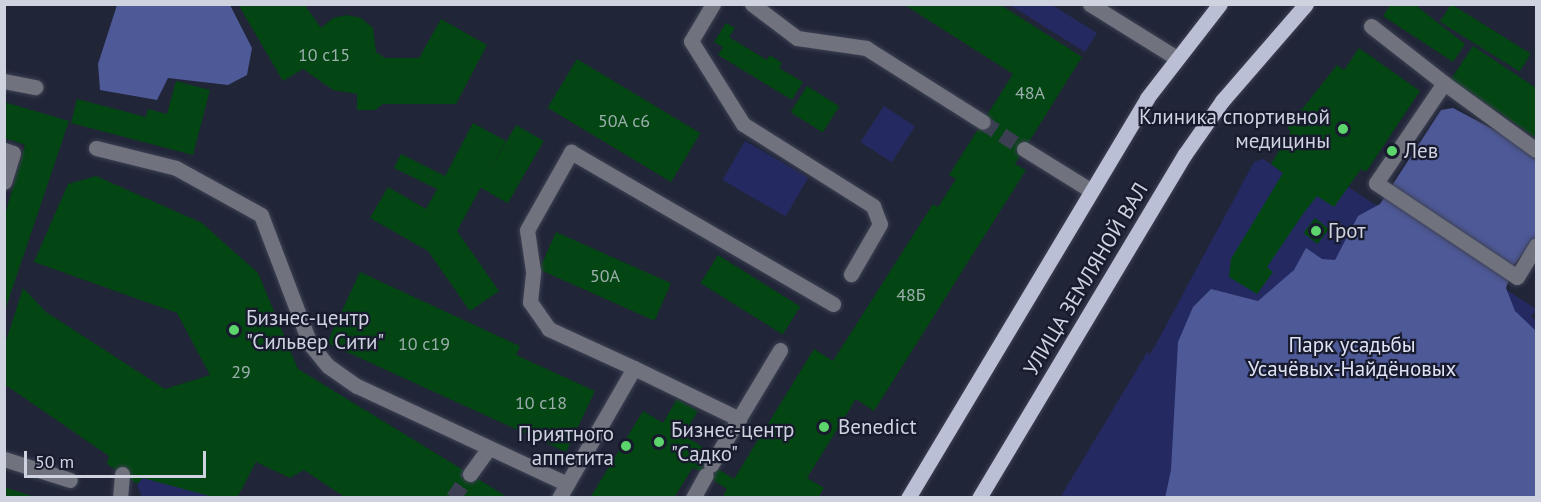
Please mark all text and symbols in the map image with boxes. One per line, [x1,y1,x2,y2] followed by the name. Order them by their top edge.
[298,44,350,66] house number: 10 с15
[1015,82,1045,104] house number: 48А
[1139,104,1330,154] place label: Клиника спортивной медицины
[598,110,650,132] house number: 50А с6
[1334,120,1352,138] marker: Клиника спортивной медицины
[1404,138,1438,164] place label: Лев
[1385,144,1399,158] marker: Лев
[1018,178,1154,380] street label: УЛИЦА ЗЕМЛЯНОЙ ВАЛ
[1328,218,1366,244] place label: Грот
[1309,224,1323,238] marker: Грот
[590,265,620,287] house number: 50А
[896,284,926,306] house number: 48Б
[246,305,384,355] place label: Бизнес-центр "Сильвер Сити"
[227,323,241,337] marker: Бизнес-центр "Сильвер Сити"
[1248,332,1456,382] park label: Парк усадьбы Усачёвых-Найдёновых
[398,333,450,355] house number: 10 с19
[231,361,251,383] house number: 29
[515,392,567,414] house number: 10 с18
[838,414,917,440] place label: Benedict
[671,417,794,467] place label: Бизнес-центр "Садко"
[815,418,833,436] marker: Benedict
[518,421,614,471] place label: Приятного аппетита
[652,435,666,449] marker: Бизнес-центр "Садко"
[27,439,208,477] scale bar
[619,439,633,453] marker: Приятного аппетита
[35,450,74,473] text: 50 m

